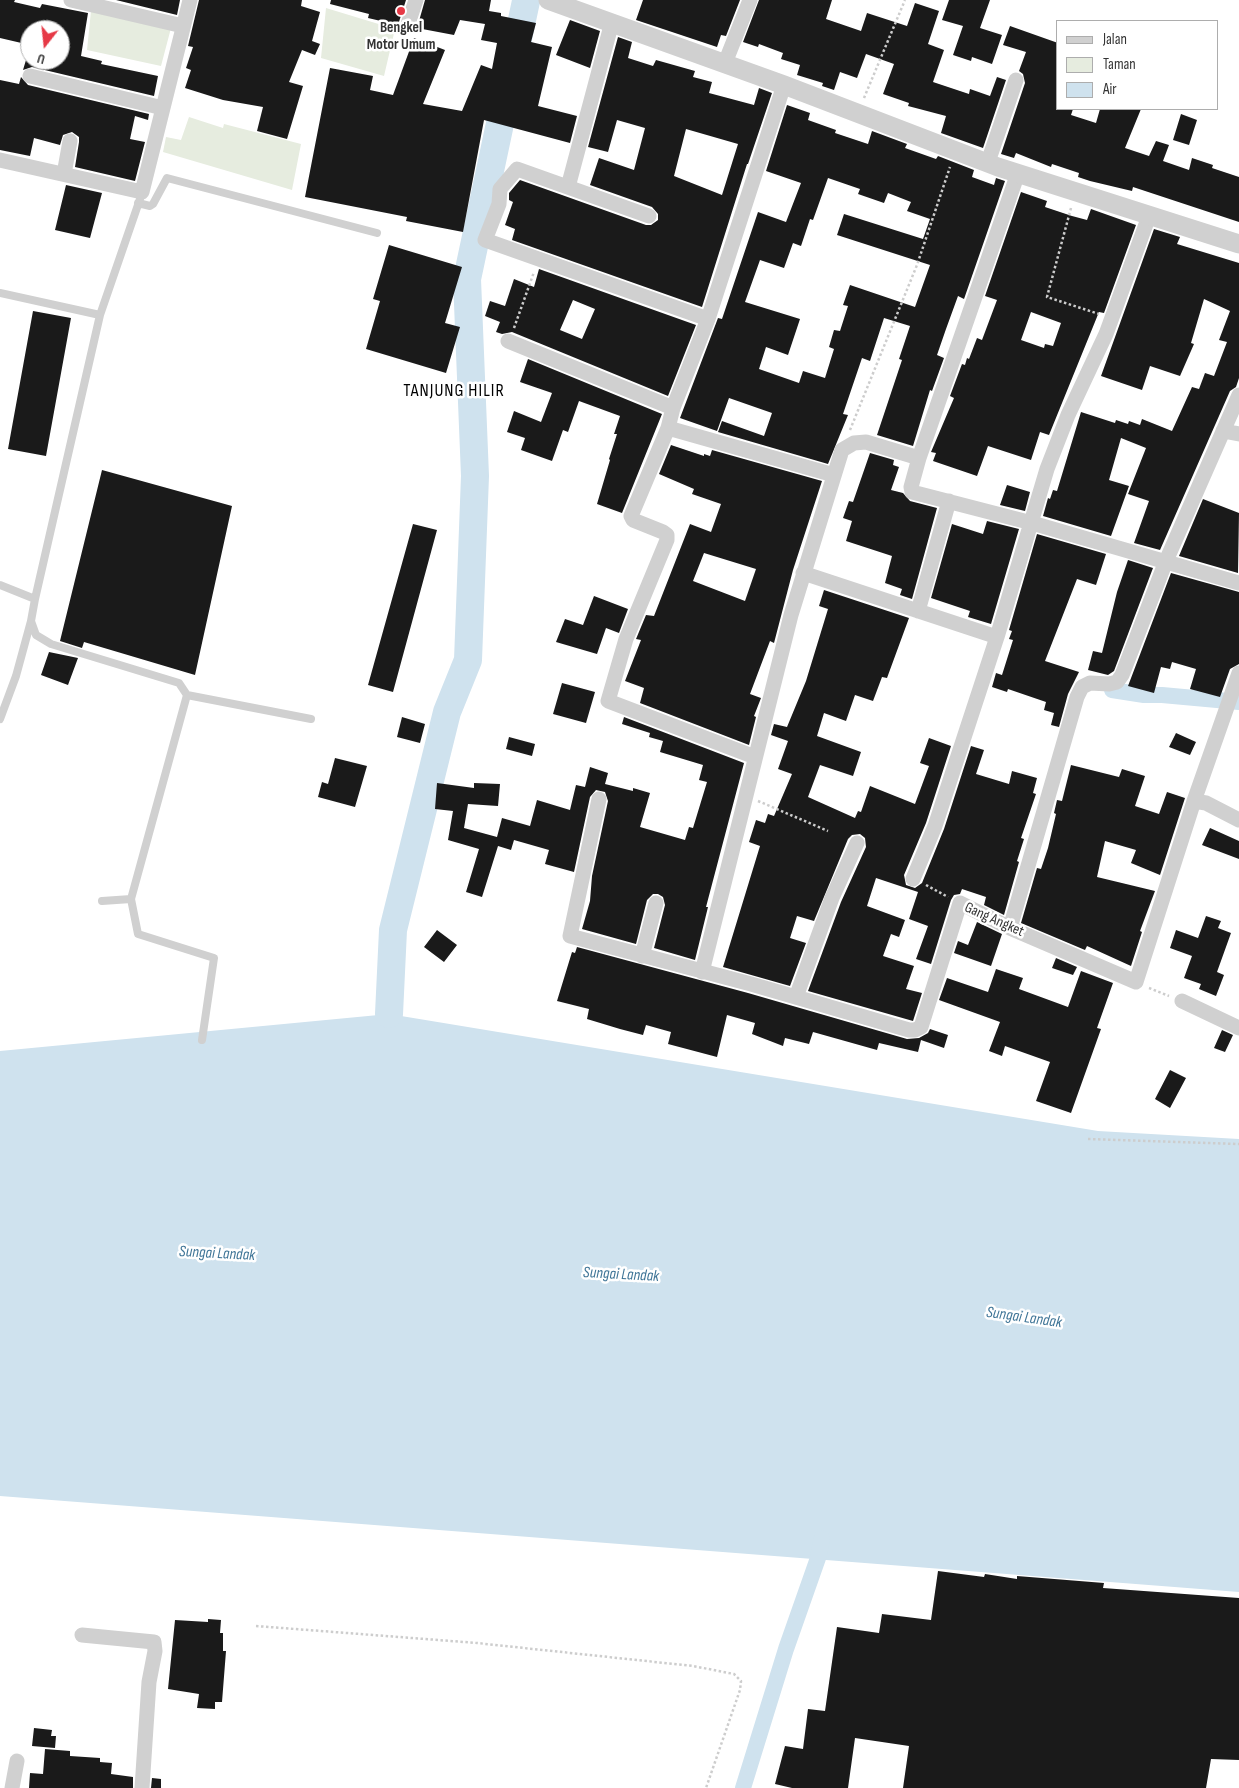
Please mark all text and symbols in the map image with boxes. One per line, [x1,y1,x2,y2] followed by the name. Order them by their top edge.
[395,5,407,17] marker: Bengkel Motor Umum
[367,19,435,54] place label: Bengkel Motor Umum
[20,20,70,70] north arrow
[1056,20,1219,110] legend
[1103,30,1127,49] text: Jalan
[35,50,47,68] text: U
[1103,55,1136,74] text: Taman
[1103,80,1117,99] text: Air
[402,380,506,402] district label: TANJUNG HILIR
[962,899,1026,941] street label: Gang Angket
[178,1242,256,1266] water label: Sungai Landak
[582,1263,660,1287] water label: Sungai Landak
[985,1303,1063,1333] water label: Sungai Landak

